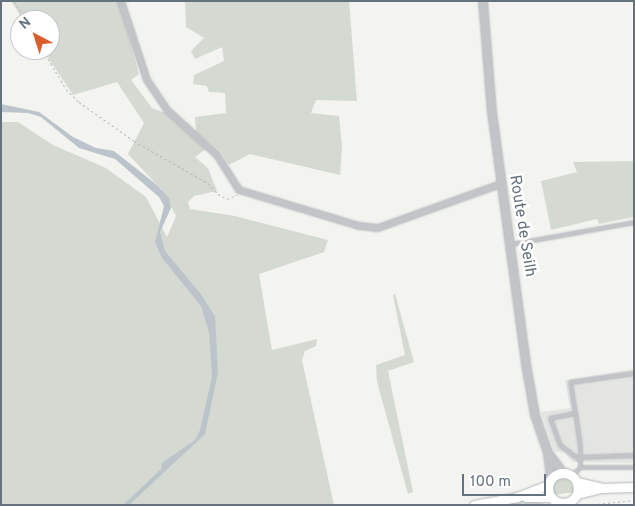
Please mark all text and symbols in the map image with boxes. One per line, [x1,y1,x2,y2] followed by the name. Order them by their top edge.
[10,10,60,60] north arrow
[16,14,35,34] text: N
[504,174,540,278] street label: Route de Seilh
[465,464,549,496] scale bar
[470,473,511,492] text: 100 m

